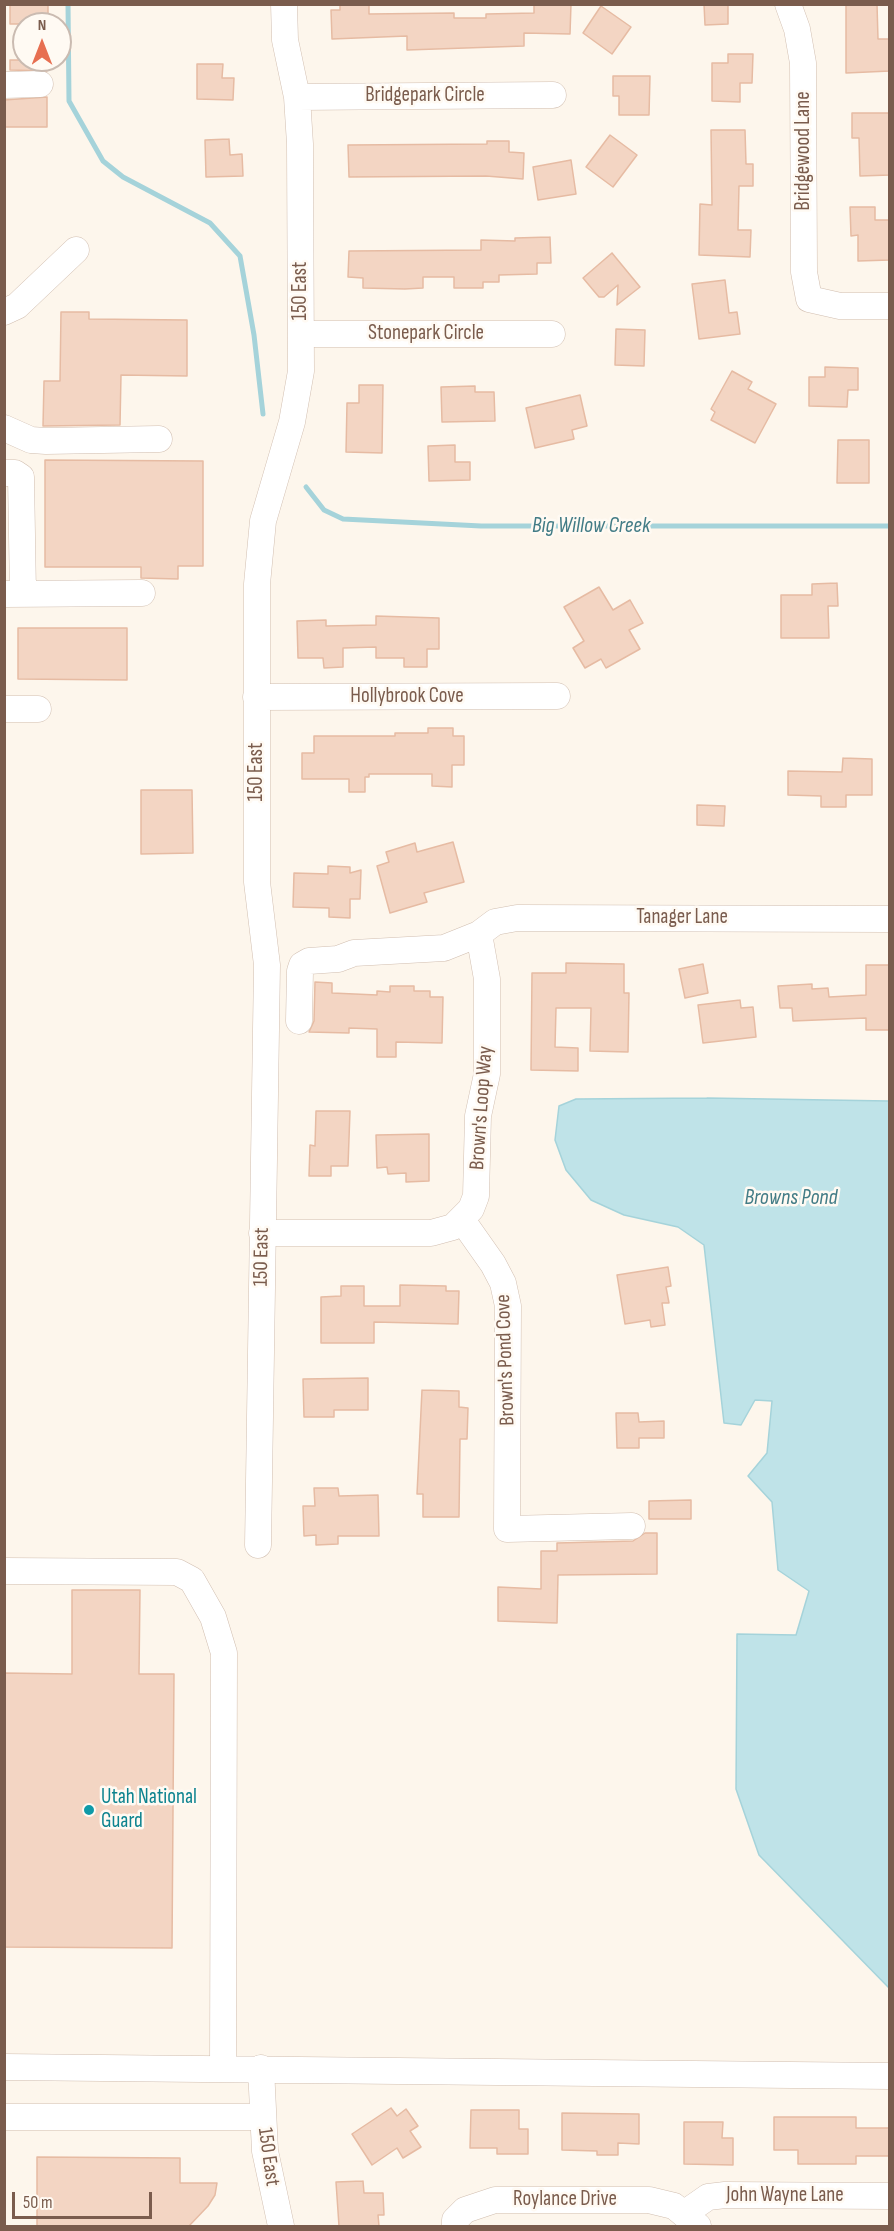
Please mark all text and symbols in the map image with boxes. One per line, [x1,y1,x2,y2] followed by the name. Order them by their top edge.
[12,12,72,72] north arrow
[38,16,46,35] text: N
[365,83,485,109] street label: Bridgepark Circle
[791,91,817,211] street label: Bridgewood Lane
[288,262,314,320] street label: 150 East
[368,321,484,347] street label: Stonepark Circle
[532,513,650,539] water label: Big Willow Creek
[350,684,464,710] street label: Hollybrook Cove
[244,743,270,801] street label: 150 East
[636,905,728,931] street label: Tanager Lane
[465,1045,499,1171] street label: Brown's Loop Way
[744,1185,838,1211] water label: Browns Pond
[249,1227,275,1287] street label: 150 East
[491,1294,521,1426] street label: Brown's Pond Cove
[101,1785,197,1835] place label: Utah National Guard
[82,1803,96,1817] marker: Utah National Guard
[251,2126,285,2188] street label: 150 East
[15,2180,154,2218] scale bar
[726,2183,844,2209] street label: John Wayne Lane
[513,2187,617,2213] street label: Roylance Drive
[23,2192,53,2213] text: 50 m

